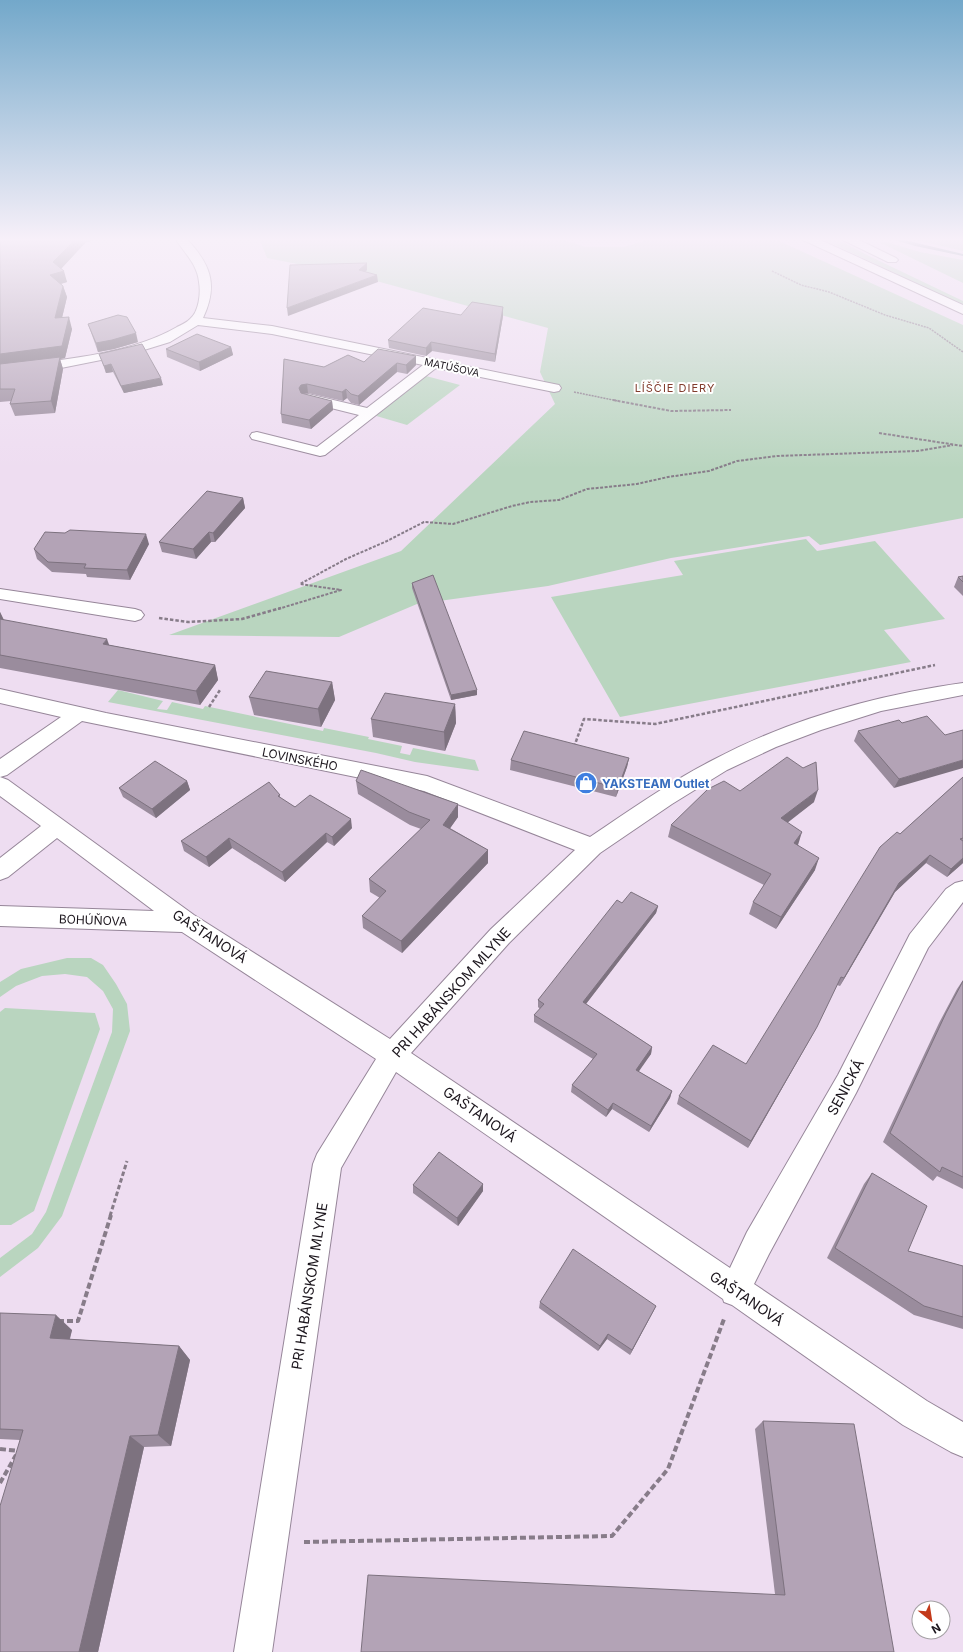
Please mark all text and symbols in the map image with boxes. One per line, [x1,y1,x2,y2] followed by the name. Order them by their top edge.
[423,354,481,379] street label: MATÚŠOVA
[635,381,715,395] district label: LÍŠČIE DIERY
[261,744,339,774] street label: LOVINSKÉHO
[573,770,599,796] shop icon: YAKSTEAM Outlet
[602,776,710,791] place label: YAKSTEAM Outlet
[170,906,251,967] street label: GAŠTANOVÁ
[59,911,127,929] street label: BOHÚŇOVA
[388,924,514,1060] street label: PRI HABÁNSKOM MLYNE
[823,1056,867,1118] street label: SENICKÁ
[440,1083,520,1146] street label: GAŠTANOVÁ
[287,1201,331,1371] street label: PRI HABÁNSKOM MLYNE
[707,1267,787,1329] street label: GAŠTANOVÁ
[911,1600,951,1640] north arrow
[929,1621,943,1637] text: N

